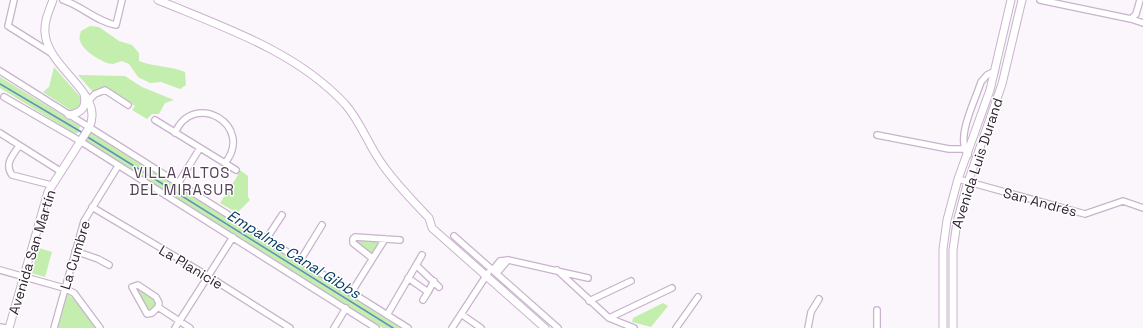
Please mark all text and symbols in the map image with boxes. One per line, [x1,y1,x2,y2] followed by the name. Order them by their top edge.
[947,96,1007,230] street label: Avenida Luis Durand
[129,163,235,199] district label: VILLA ALTOS DEL MIRASUR
[1001,184,1079,220] street label: San Andrés
[4,187,60,317] street label: Avenida San Martín
[224,205,365,303] water label: Empalme Canal Gibbs
[56,218,94,292] street label: La Cumbre
[156,241,226,293] street label: La Planicie

